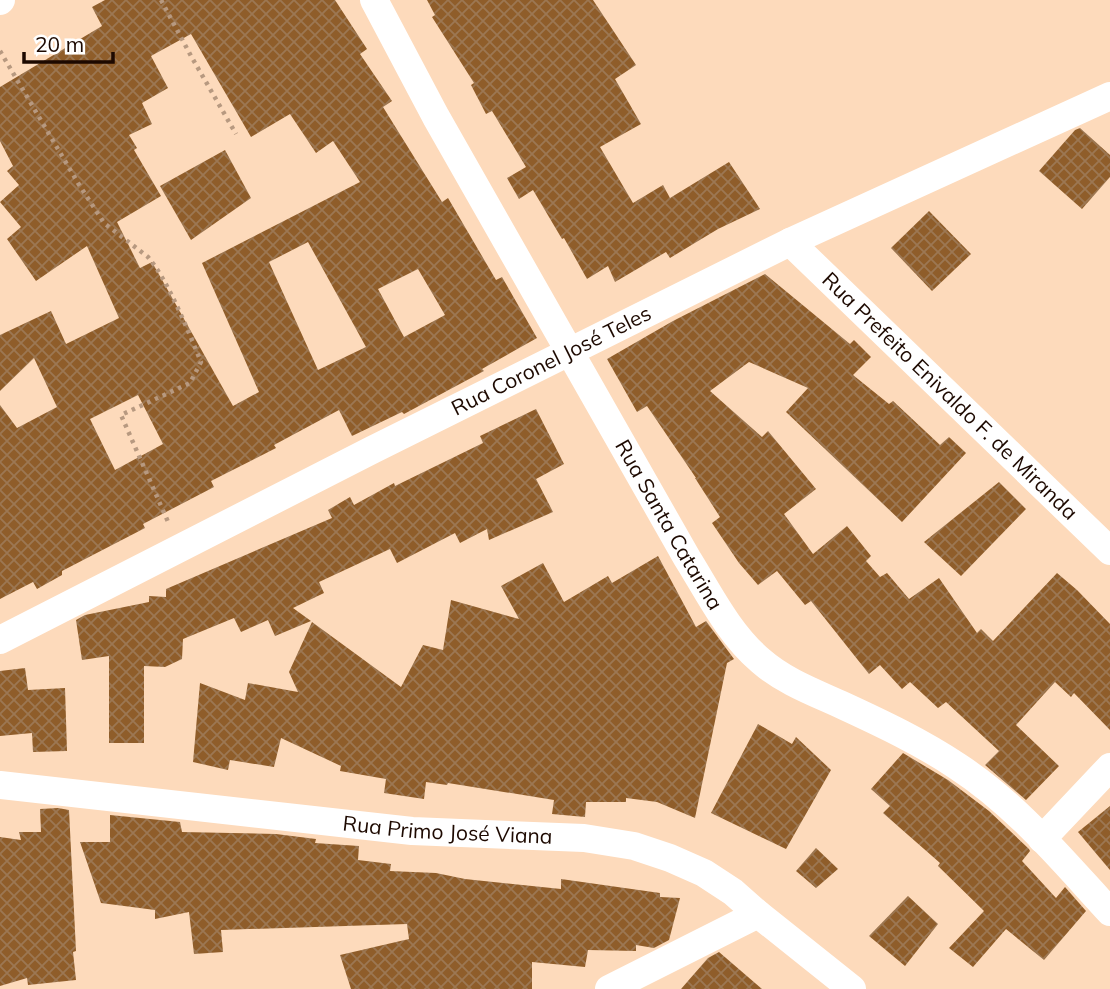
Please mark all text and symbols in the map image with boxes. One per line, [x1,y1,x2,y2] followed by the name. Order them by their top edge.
[24,21,114,65] scale bar
[35,31,84,57] text: 20 m
[817,266,1084,525] street label: Rua Prefeito Enivaldo F. de Miranda
[447,299,655,420] street label: Rua Coronel José Teles
[610,435,729,614] street label: Rua Santa Catarina
[341,809,553,849] street label: Rua Primo José Viana

